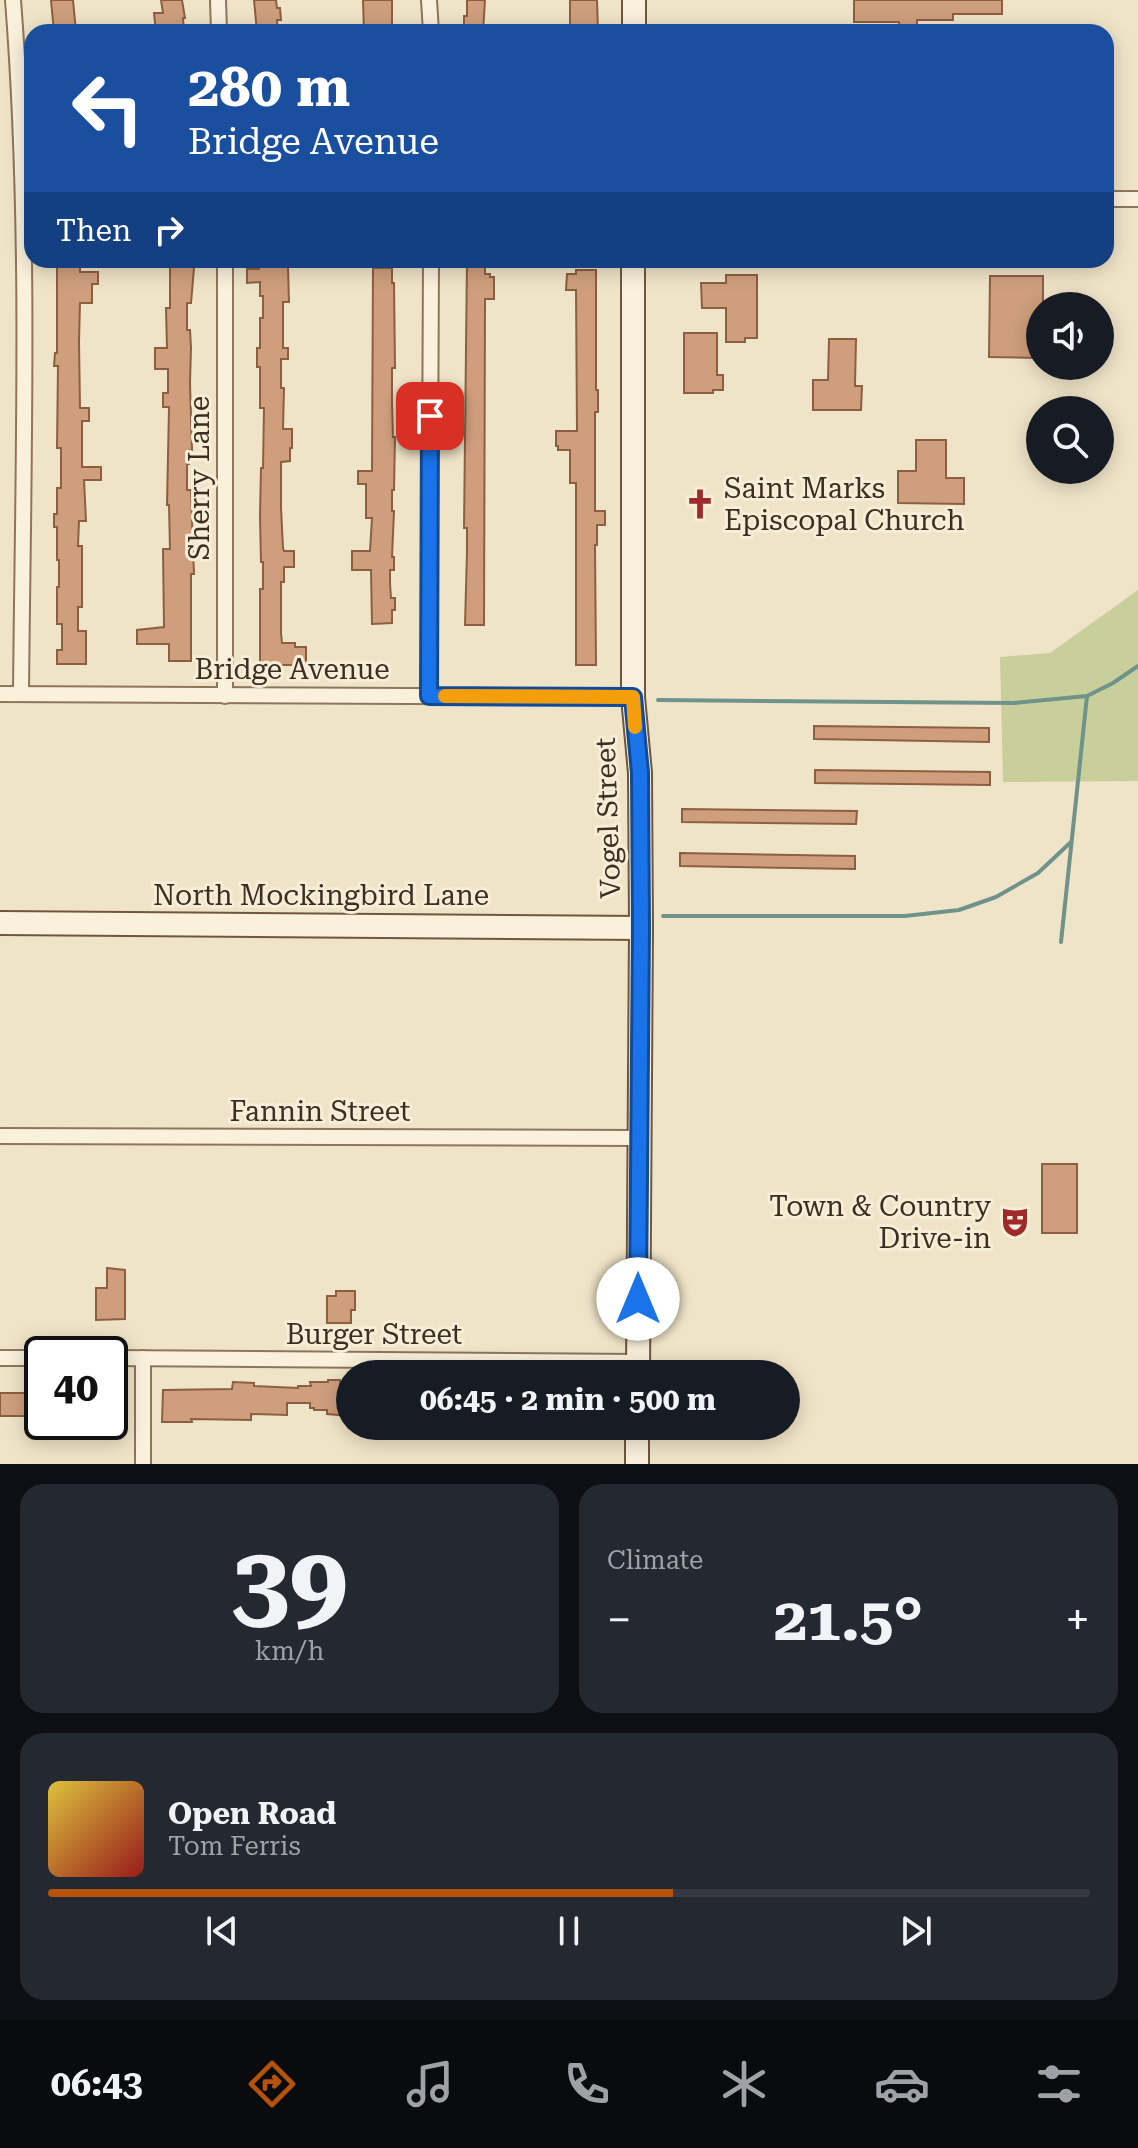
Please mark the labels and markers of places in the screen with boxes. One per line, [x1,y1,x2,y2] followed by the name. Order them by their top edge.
[396,382,464,450] pin
[724,472,965,537] place label: Saint Marks Episcopal Church
[683,487,717,521] church icon: Saint Marks Episcopal Church
[769,1190,991,1255] place label: Town & Country Drive-in
[998,1205,1032,1239] theatre icon: Town & Country Drive-in

